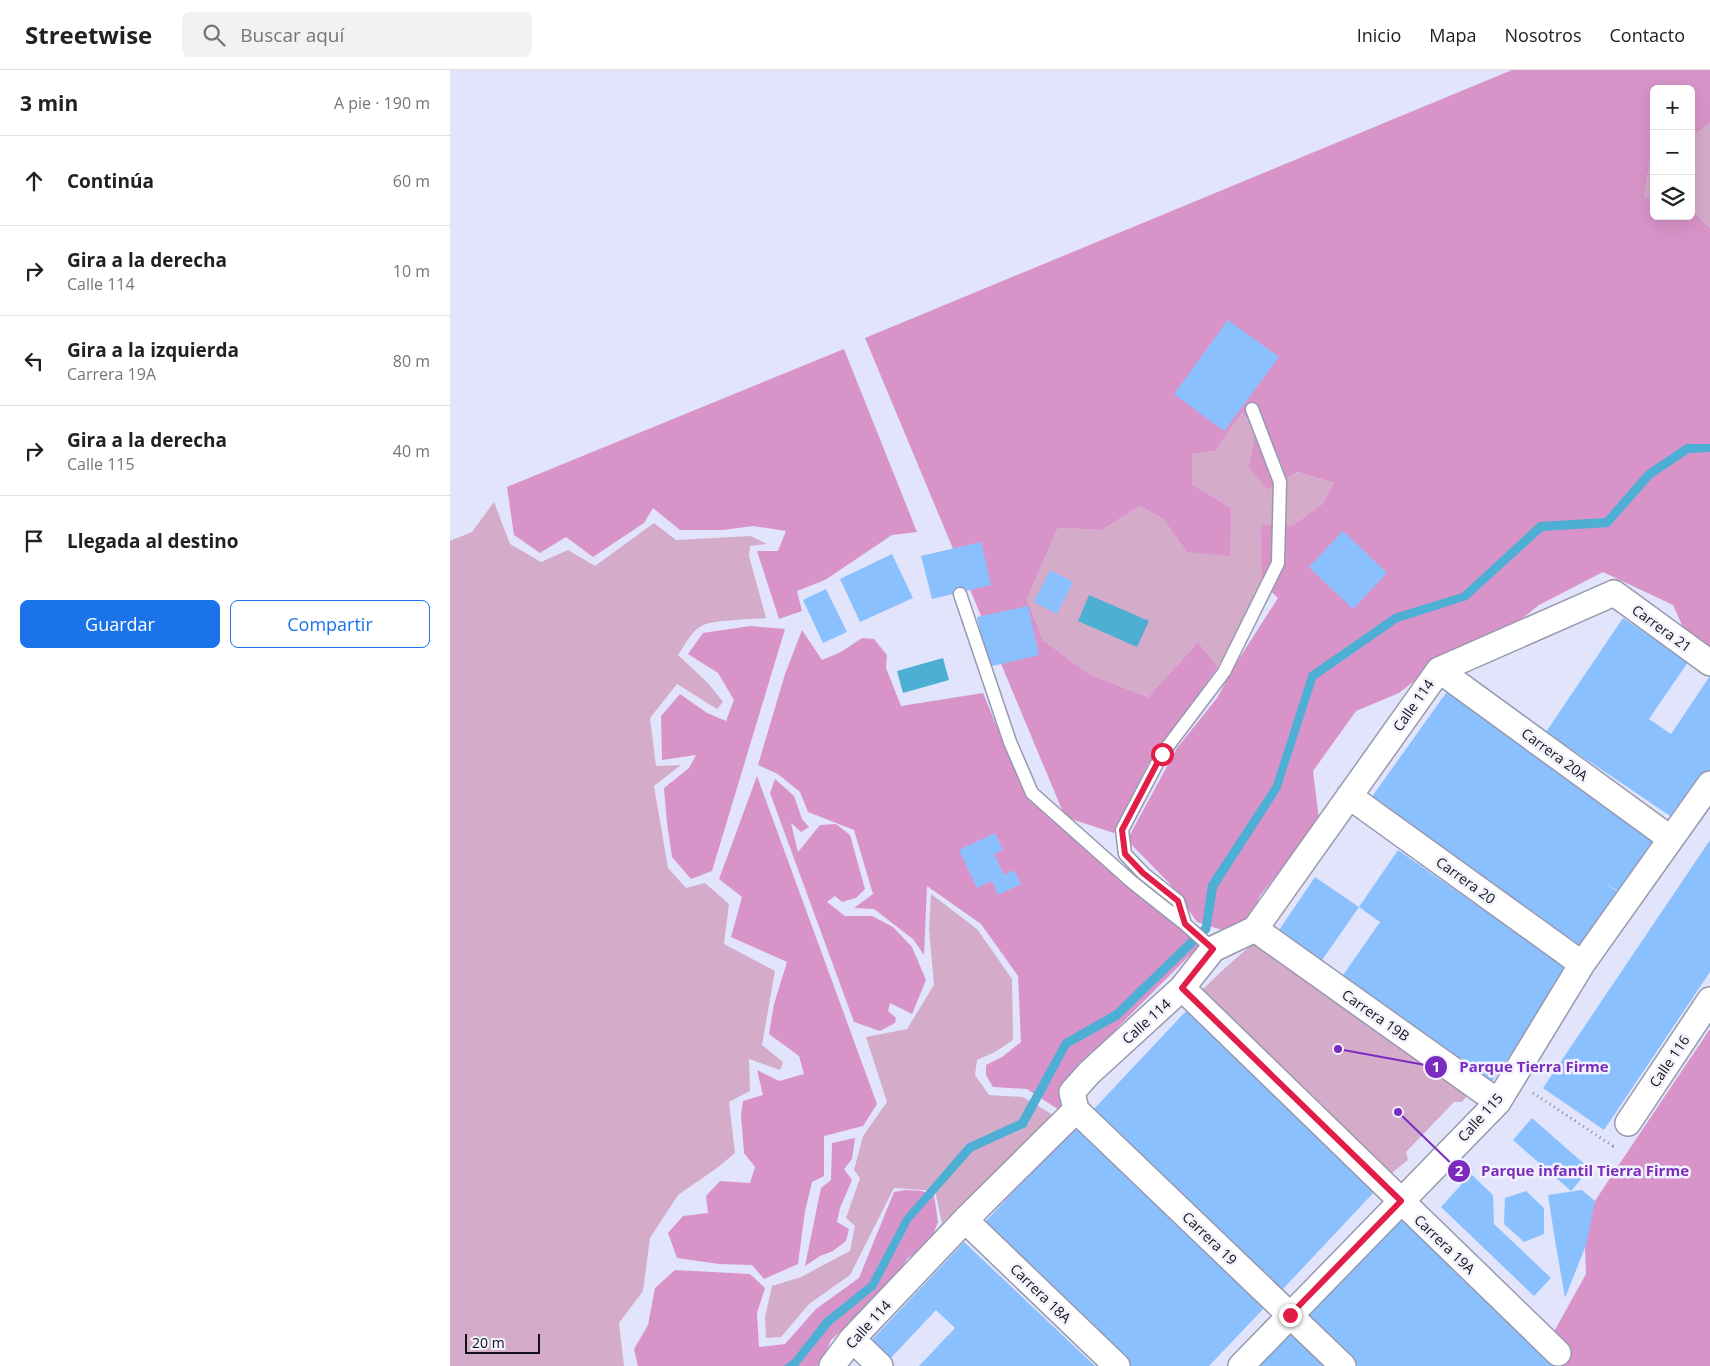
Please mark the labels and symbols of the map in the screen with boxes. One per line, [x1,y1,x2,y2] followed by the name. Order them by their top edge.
[1628,600,1696,656] street label: Carrera 21
[1388,675,1438,735] street label: Calle 114
[1518,723,1592,785] street label: Carrera 20A
[1151,743,1174,766] route start
[1432,852,1500,908] street label: Carrera 20
[1339,985,1413,1045] street label: Carrera 19B
[1118,994,1174,1048] street label: Calle 114
[1645,1031,1693,1091] street label: Calle 116
[1424,1052,1618,1082] callout: Parque Tierra Firme
[1432,1056,1440,1076] text: 1
[1459,1056,1609,1076] text: Parque Tierra Firme
[1453,1089,1507,1145] street label: Calle 115
[1446,1156,1699,1186] callout: Parque infantil Tierra Firme
[1455,1160,1464,1180] text: 2
[1481,1160,1689,1180] text: Parque infantil Tierra Firme
[1179,1207,1241,1269] street label: Carrera 19
[1410,1210,1480,1278] street label: Carrera 19A
[1006,1259,1076,1327] street label: Carrera 18A
[841,1296,895,1352] street label: Calle 114
[1279,1304,1302,1327] route end
[465,1331,540,1354] scale bar

